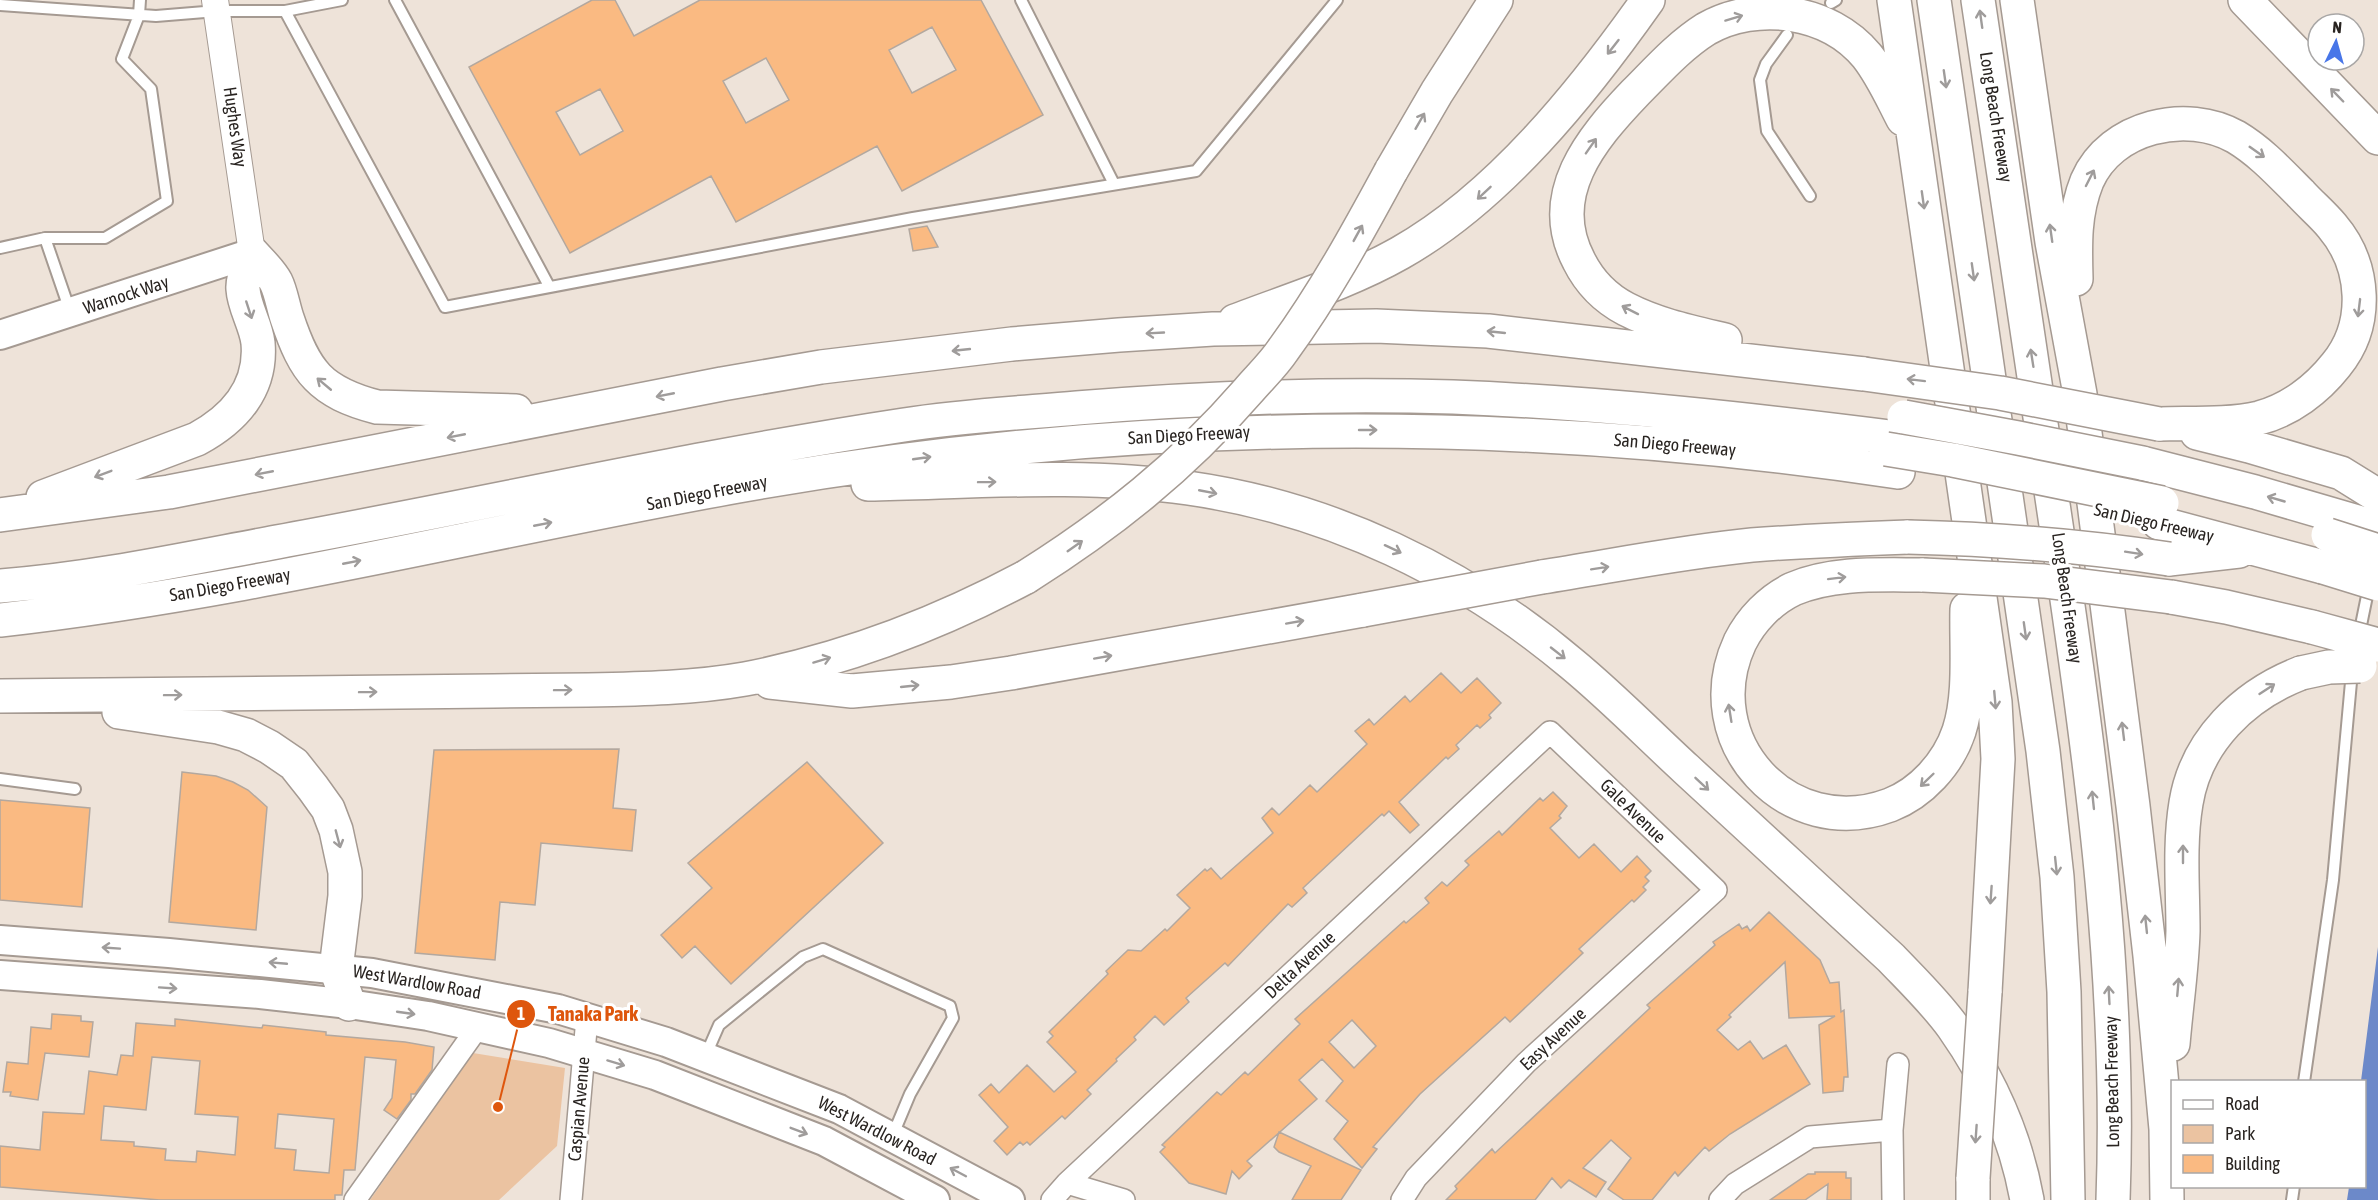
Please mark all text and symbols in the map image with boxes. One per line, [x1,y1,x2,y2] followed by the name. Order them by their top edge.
[1976,10,1987,30] one-way arrow
[1724,12,1743,23] one-way arrow
[2306,12,2366,72] north arrow
[2332,18,2343,36] text: N
[1606,38,1619,54] one-way arrow
[1976,50,2017,184] street label: Long Beach Freeway
[1940,68,1951,88] one-way arrow
[219,85,252,168] street label: Hughes Way
[2330,88,2344,103] one-way arrow
[1415,112,1426,130] one-way arrow
[1585,138,1597,155] one-way arrow
[2248,146,2264,158] one-way arrow
[2085,170,2096,188] one-way arrow
[1476,186,1491,200] one-way arrow
[1918,190,1929,210] one-way arrow
[1353,224,1364,242] one-way arrow
[2046,224,2057,244] one-way arrow
[1968,261,1979,281] one-way arrow
[80,271,171,318] street label: Warnock Way
[2353,298,2364,318] one-way arrow
[244,300,255,319] one-way arrow
[1621,304,1639,315] one-way arrow
[1487,326,1507,337] one-way arrow
[1146,327,1165,338] one-way arrow
[951,345,971,356] one-way arrow
[2027,348,2038,368] one-way arrow
[1906,374,1926,385] one-way arrow
[316,377,332,390] one-way arrow
[656,390,675,401] one-way arrow
[1127,421,1251,448] street label: San Diego Freeway
[1357,424,1377,436] one-way arrow
[1613,429,1737,460] street label: San Diego Freeway
[447,431,466,442] one-way arrow
[912,453,932,464] one-way arrow
[255,468,275,479] one-way arrow
[94,470,113,481] one-way arrow
[645,471,769,515] street label: San Diego Freeway
[977,476,997,488] one-way arrow
[1197,487,1217,498] one-way arrow
[2267,492,2286,504] one-way arrow
[2092,499,2216,547] street label: San Diego Freeway
[533,518,553,529] one-way arrow
[2048,531,2087,665] street label: Long Beach Freeway
[1066,540,1083,552] one-way arrow
[1384,543,1402,555] one-way arrow
[2123,548,2143,559] one-way arrow
[342,556,361,567] one-way arrow
[1589,562,1609,573] one-way arrow
[168,564,292,605] street label: San Diego Freeway
[1826,572,1846,583] one-way arrow
[1284,616,1304,627] one-way arrow
[2020,621,2031,640] one-way arrow
[1550,646,1566,659] one-way arrow
[1093,651,1112,662] one-way arrow
[812,654,831,665] one-way arrow
[900,680,920,691] one-way arrow
[2258,683,2275,695] one-way arrow
[553,684,573,696] one-way arrow
[358,687,378,698] one-way arrow
[163,689,183,700] one-way arrow
[1990,690,2001,710] one-way arrow
[1724,704,1735,724] one-way arrow
[2118,721,2129,741] one-way arrow
[1920,772,1935,787] one-way arrow
[1596,774,1670,847] street label: Gale Avenue
[1694,777,1709,791] one-way arrow
[2087,791,2098,811] one-way arrow
[333,830,345,849] one-way arrow
[2177,844,2188,864] one-way arrow
[2051,855,2062,875] one-way arrow
[1986,885,1997,905] one-way arrow
[2140,915,2151,935] one-way arrow
[1260,927,1339,1003] street label: Delta Avenue
[101,943,121,954] one-way arrow
[268,957,288,968] one-way arrow
[351,960,483,1003] street label: West Wardlow Road
[2173,977,2184,997] one-way arrow
[158,982,178,993] one-way arrow
[2104,985,2115,1005] one-way arrow
[506,995,650,1033] callout: Tanaka Park
[548,1002,638,1025] text: Tanaka Park
[517,1003,525,1024] text: 1
[1515,1003,1590,1074] street label: Easy Avenue
[396,1007,416,1018] one-way arrow
[2100,1016,2123,1148] street label: Long Beach Freeway
[563,1056,594,1162] street label: Caspian Avenue
[606,1058,625,1069] one-way arrow
[2171,1080,2366,1188] legend
[815,1092,940,1169] street label: West Wardlow Road
[2225,1093,2259,1114] text: Road
[1970,1123,1981,1143] one-way arrow
[2225,1123,2255,1144] text: Park
[789,1126,808,1137] one-way arrow
[2225,1153,2280,1174] text: Building
[950,1166,968,1177] one-way arrow

